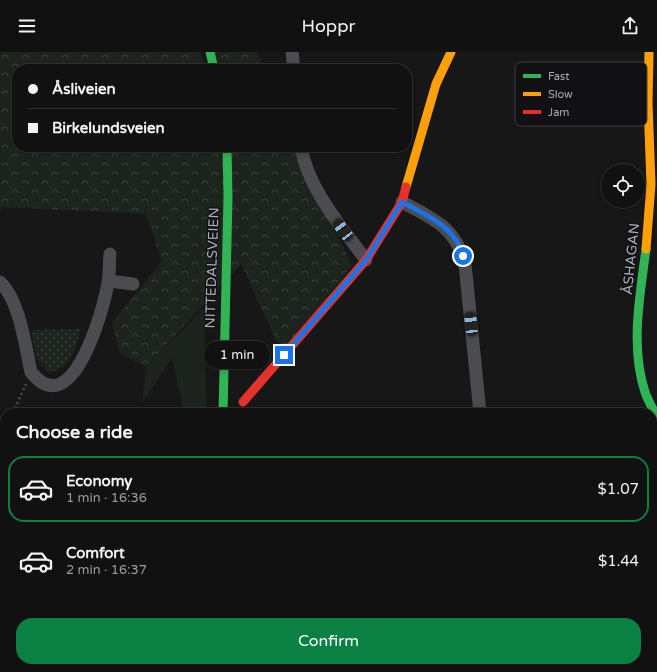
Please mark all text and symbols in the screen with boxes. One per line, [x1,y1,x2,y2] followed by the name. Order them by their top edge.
[16,15,38,37] icon: menu
[302,15,355,37] text: Hoppr
[619,15,641,37] icon: share
[515,62,647,126] legend
[548,70,569,83] text: Fast
[52,80,116,98] text: Åsliveien
[548,88,573,101] text: Slow
[548,106,569,119] text: Jam
[52,119,165,137] text: Birkelundsveien
[601,164,645,208] map controls
[601,164,645,208] button: locate
[201,207,223,329] street label: NITTEDALSVEIEN
[331,217,355,243] car
[619,222,643,296] street label: ÅSHAGAN
[454,247,472,265] route start
[464,311,478,337] car
[204,341,270,369] callout: 1 min
[275,346,293,364] route end
[220,347,254,363] text: 1 min
[16,421,133,443] text: Choose a ride
[18,471,54,507] icon: car
[66,472,132,490] text: Economy
[598,480,639,498] text: $1.07
[66,490,147,506] text: 1 min · 16:36
[18,543,54,579] icon: car
[66,544,125,562] text: Comfort
[598,552,639,570] text: $1.44
[66,562,147,578] text: 2 min · 16:37
[16,618,641,664] button: Confirm

